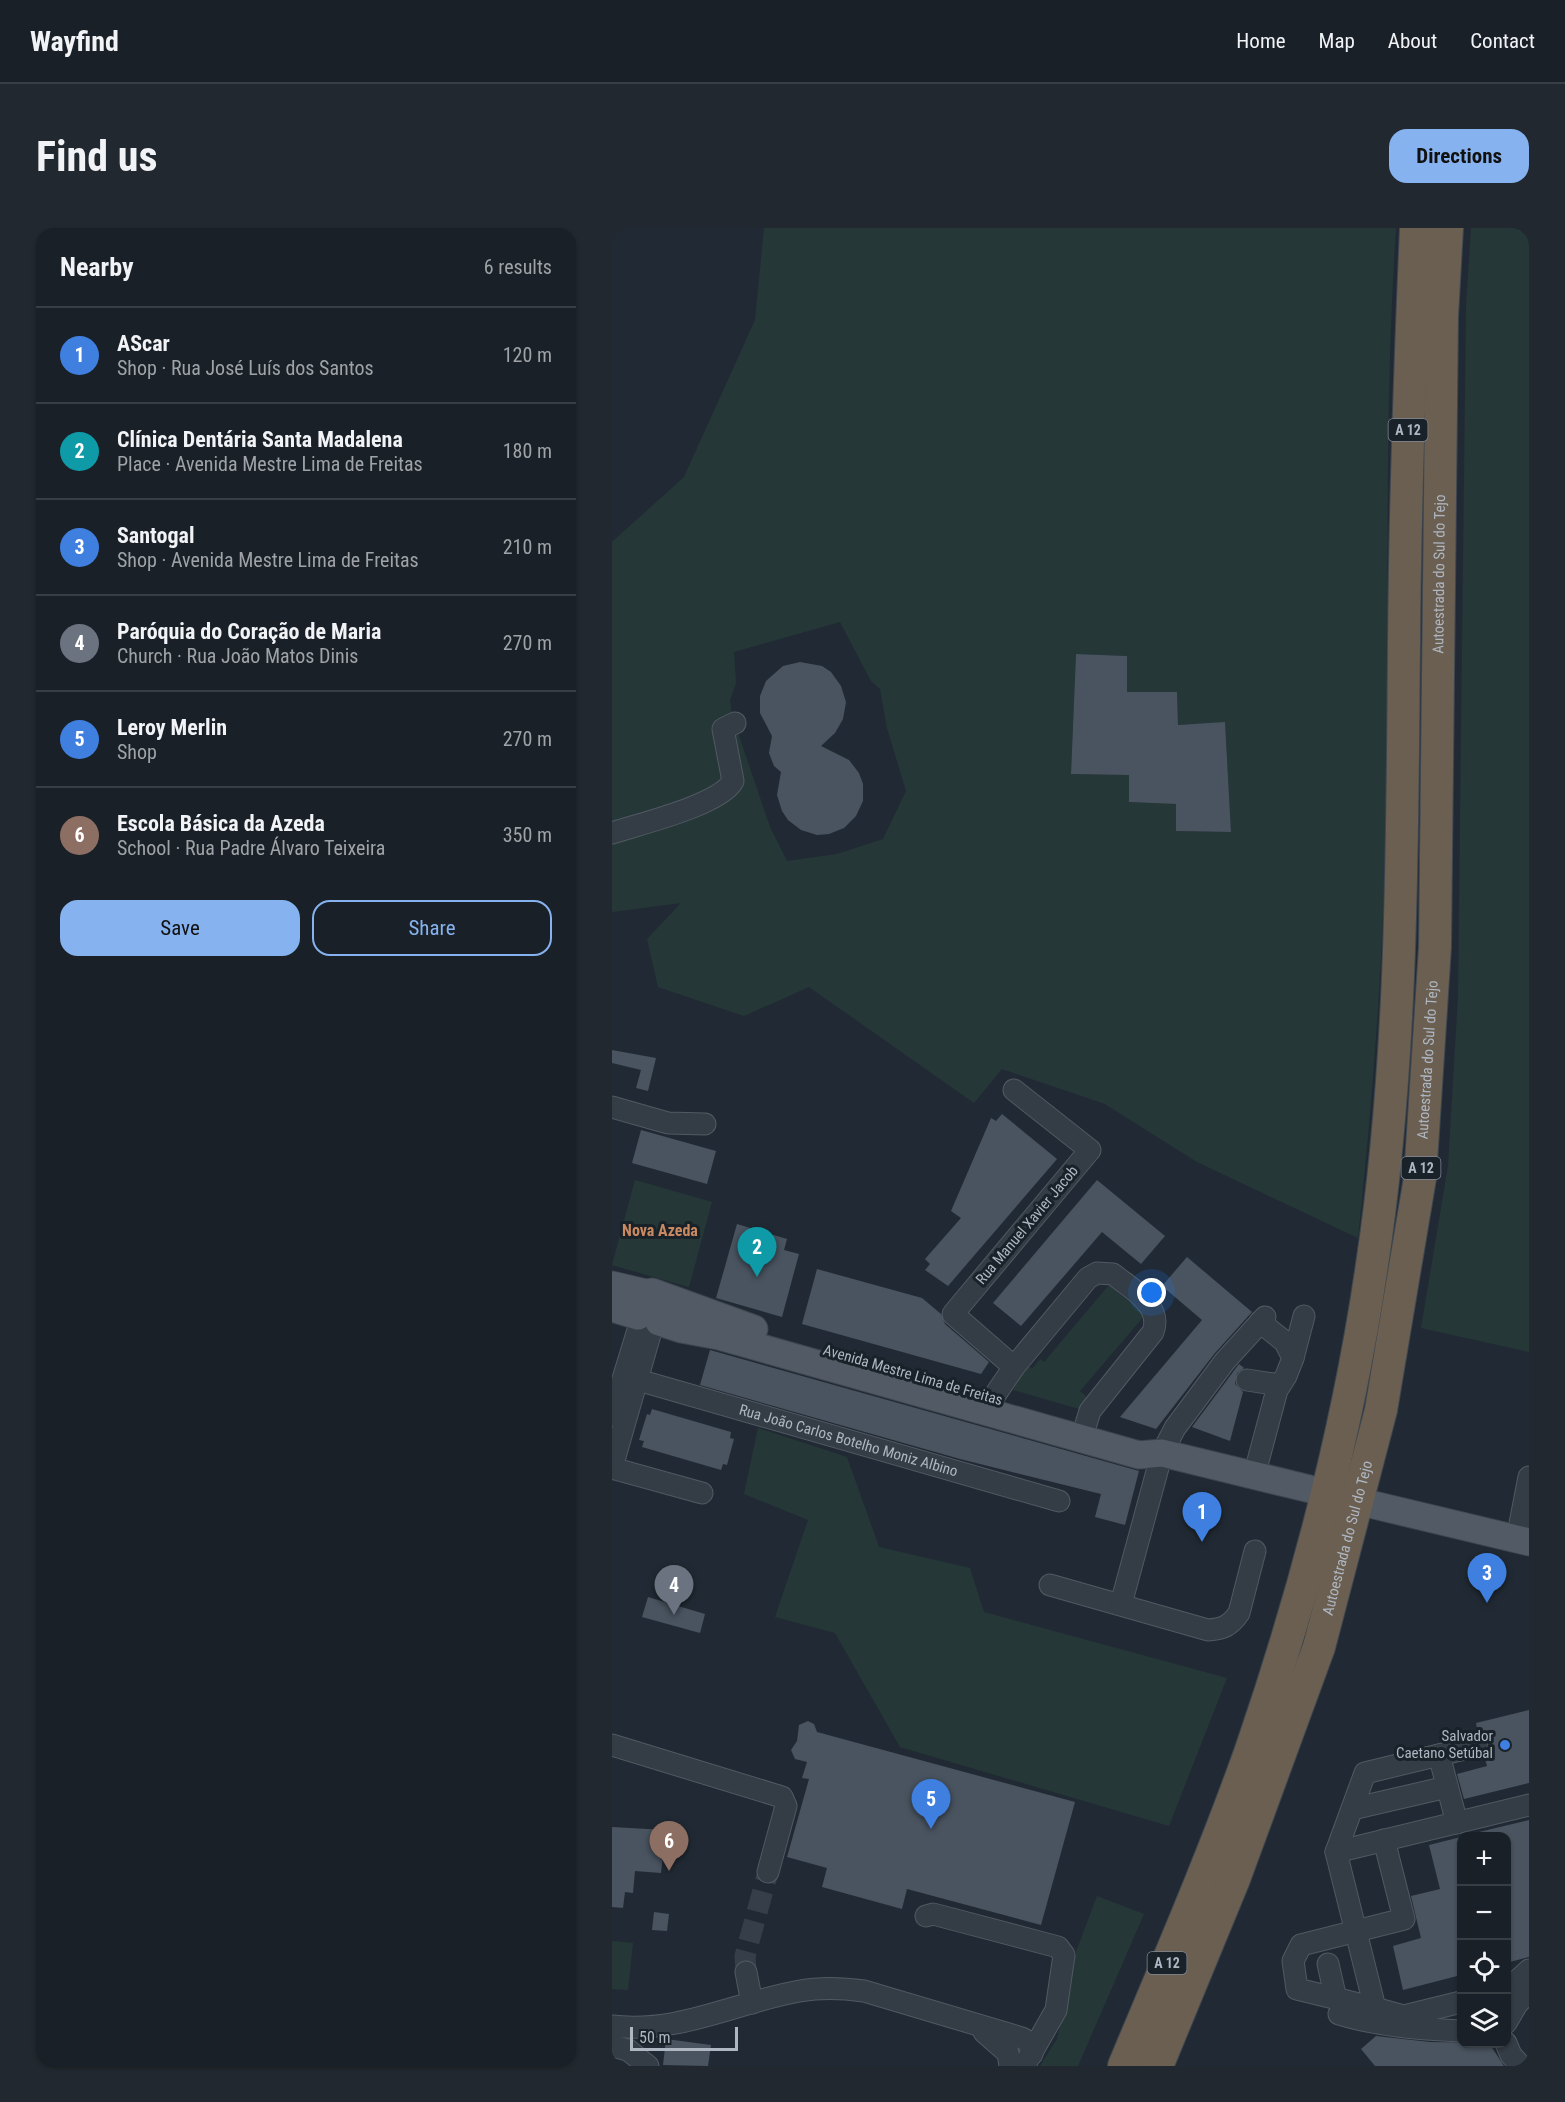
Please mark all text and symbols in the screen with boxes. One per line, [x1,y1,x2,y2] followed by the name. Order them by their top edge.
[30,25,119,58] text: Wayfind
[1236,29,1286,53] text: Home
[1319,29,1355,53] text: Map
[1388,29,1437,53] text: About
[1470,29,1535,53] text: Contact
[1389,129,1529,183] button: Directions
[36,132,157,181] text: Find us
[60,252,134,282] text: Nearby
[484,255,552,279] text: 6 results
[117,331,170,356] text: AScar
[74,343,85,367] text: 1
[503,343,552,367] text: 120 m
[117,356,374,380] text: Shop · Rua José Luís dos Santos
[1388,419,1428,441] road number: A 12
[117,427,403,452] text: Clínica Dentária Santa Madalena
[74,439,85,463] text: 2
[503,439,552,463] text: 180 m
[117,452,423,476] text: Place · Avenida Mestre Lima de Freitas
[1429,494,1449,654] street label: Autoestrada do Sul do Tejo
[117,523,194,548] text: Santogal
[74,535,85,559] text: 3
[503,535,552,559] text: 210 m
[117,548,419,572] text: Shop · Avenida Mestre Lima de Freitas
[117,619,381,644] text: Paróquia do Coração de Maria
[74,631,85,655] text: 4
[503,631,552,655] text: 270 m
[117,644,358,668] text: Church · Rua João Matos Dinis
[117,715,227,740] text: Leroy Merlin
[74,727,85,751] text: 5
[503,727,552,751] text: 270 m
[117,740,157,764] text: Shop
[117,811,325,836] text: Escola Básica da Azeda
[74,823,85,847] text: 6
[503,823,552,847] text: 350 m
[117,836,385,860] text: School · Rua Padre Álvaro Teixeira
[60,900,300,956] button: Save
[312,900,552,956] button: Share
[1414,980,1442,1140] street label: Autoestrada do Sul do Tejo
[1402,1157,1440,1179] road number: A 12
[972,1162,1082,1288] street label: Rua Manuel Xavier Jacob
[622,1221,698,1240] district label: Nova Azeda
[738,1228,776,1277] pin: 2
[1137,1278,1166,1307] your location
[821,1341,1005,1409] street label: Avenida Mestre Lima de Freitas
[737,1401,960,1480] street label: Rua João Carlos Botelho Moniz Albino
[1319,1459,1376,1617] street label: Autoestrada do Sul do Tejo
[1182,1492,1222,1542] pin: 1
[1468,1554,1506,1603] pin: 3
[654,1566,694,1615] pin: 4
[1396,1727,1493,1762] place label: Salvador Caetano Setúbal
[1498,1738,1512,1752] marker: Salvador Caetano Setúbal
[912,1780,950,1829] pin: 5
[650,1822,688,1871] pin: 6
[1457,1832,1511,2048] map controls
[1457,1832,1511,1886] button: +
[1457,1886,1511,1940] button: −
[1457,1940,1511,1994] button: locate
[1148,1952,1186,1974] road number: A 12
[1457,1994,1511,2048] button: layers
[630,2024,738,2052] scale bar
[639,2028,671,2047] text: 50 m

